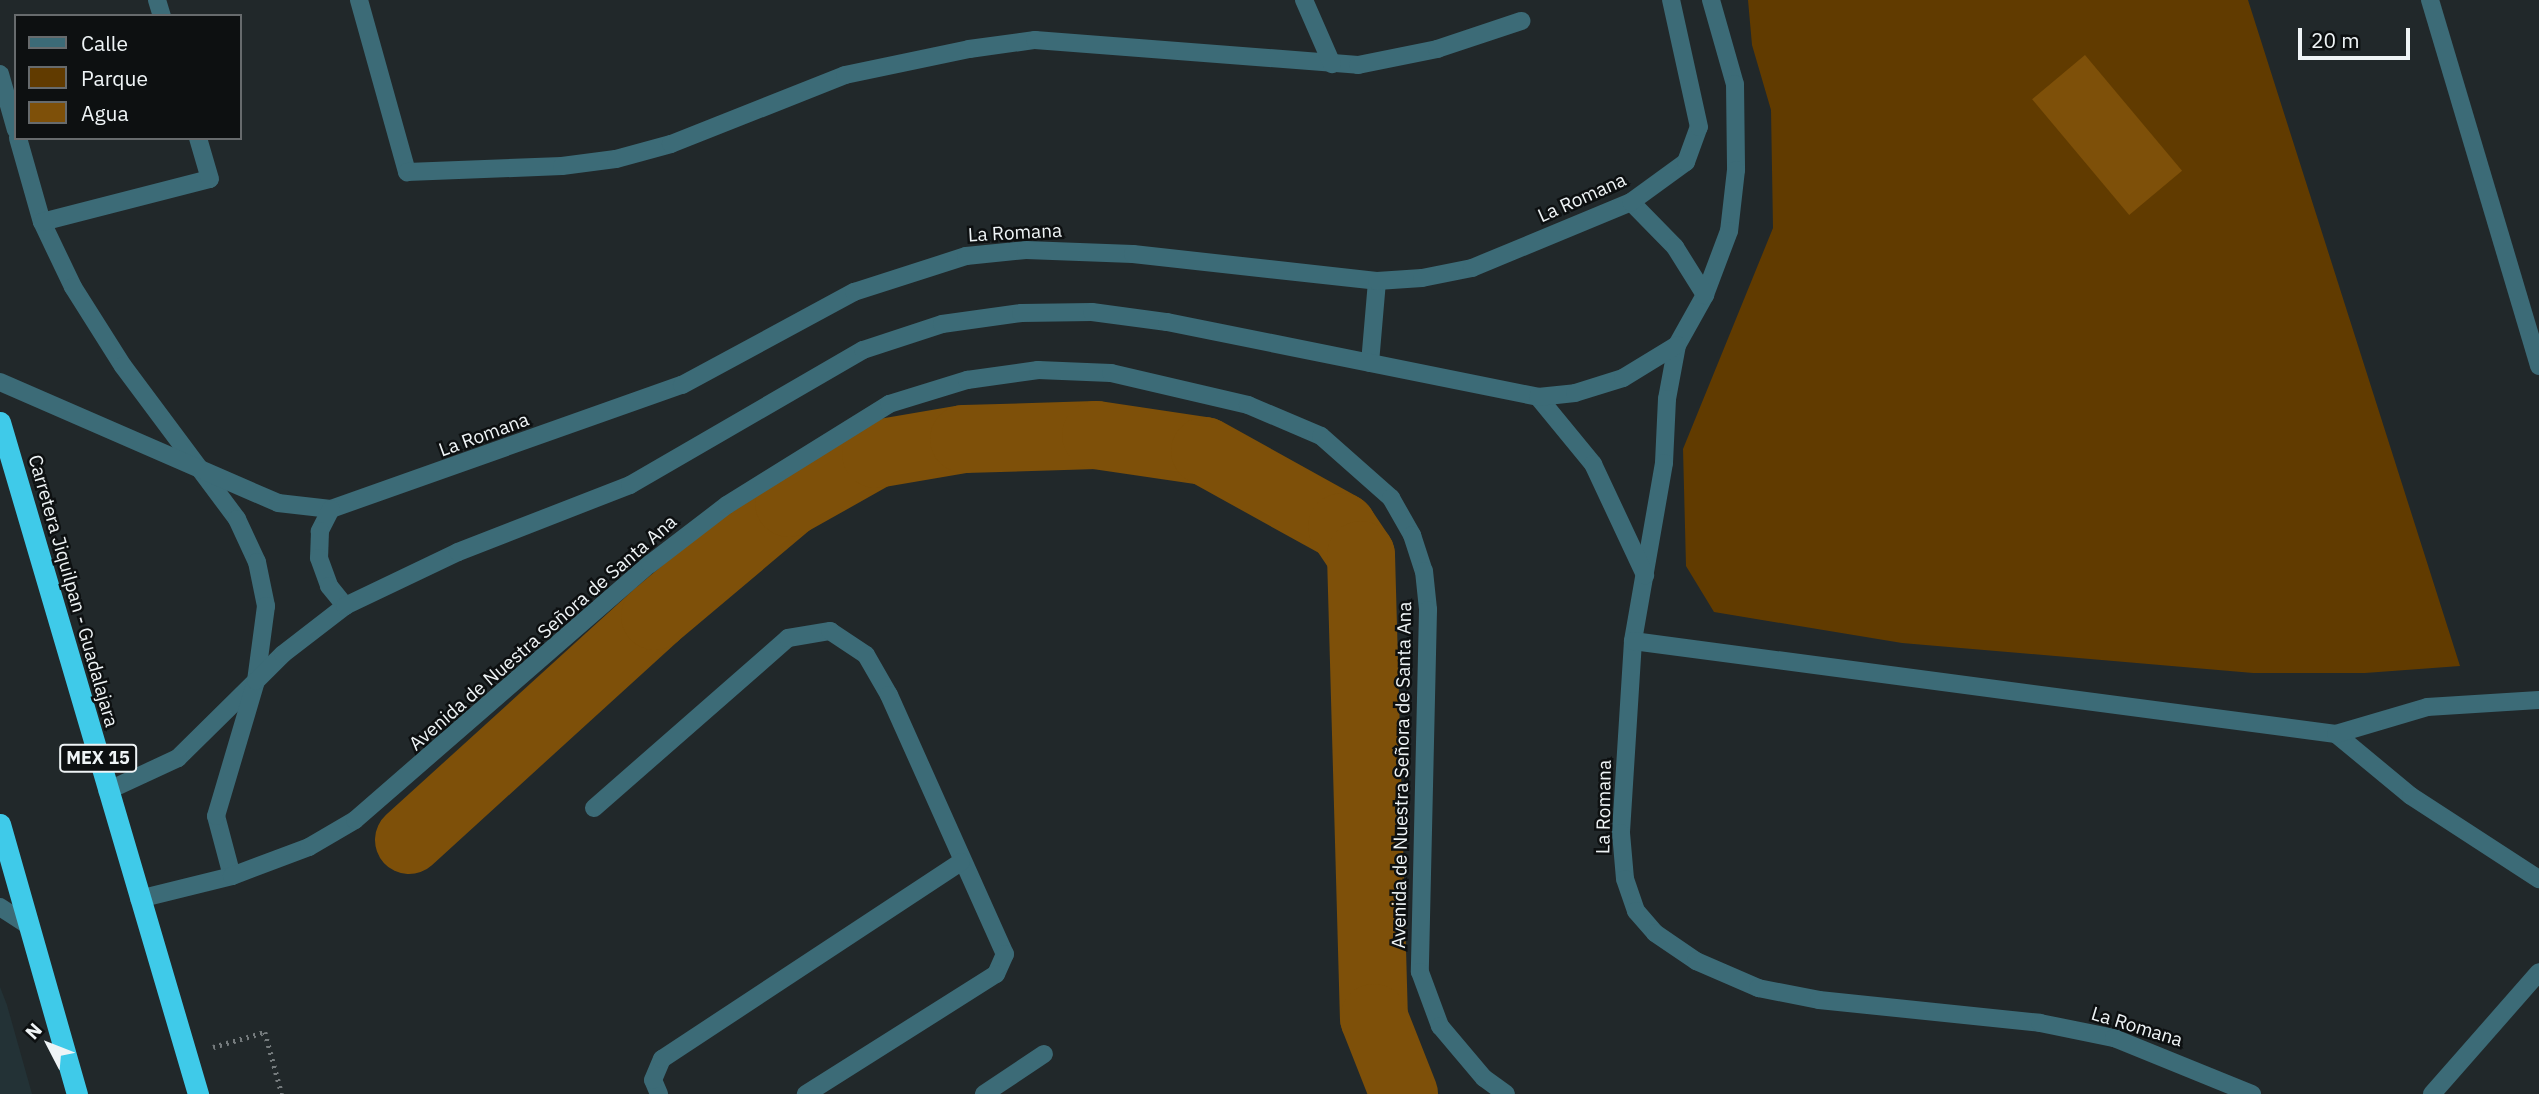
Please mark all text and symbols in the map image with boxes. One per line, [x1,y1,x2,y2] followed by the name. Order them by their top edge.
[14,14,242,140] legend
[2301,14,2413,58] scale bar
[2311,26,2360,54] text: 20 m
[81,29,128,57] text: Calle
[81,64,148,92] text: Parque
[81,99,129,127] text: Agua
[1534,168,1630,228] street label: La Romana
[967,219,1063,247] street label: La Romana
[436,408,532,462] street label: La Romana
[23,452,123,730] street label: Carretera Jiquilpan - Guadalajara
[404,510,682,756] street label: Avenida de Nuestra Señora de Santa Ana
[1388,601,1416,949] street label: Avenida de Nuestra Señora de Santa Ana
[58,744,138,772] road number: MEX 15
[1592,760,1616,854] street label: La Romana
[2089,1002,2185,1052] street label: La Romana
[14,1010,84,1080] north arrow
[20,1018,47,1044] text: N

